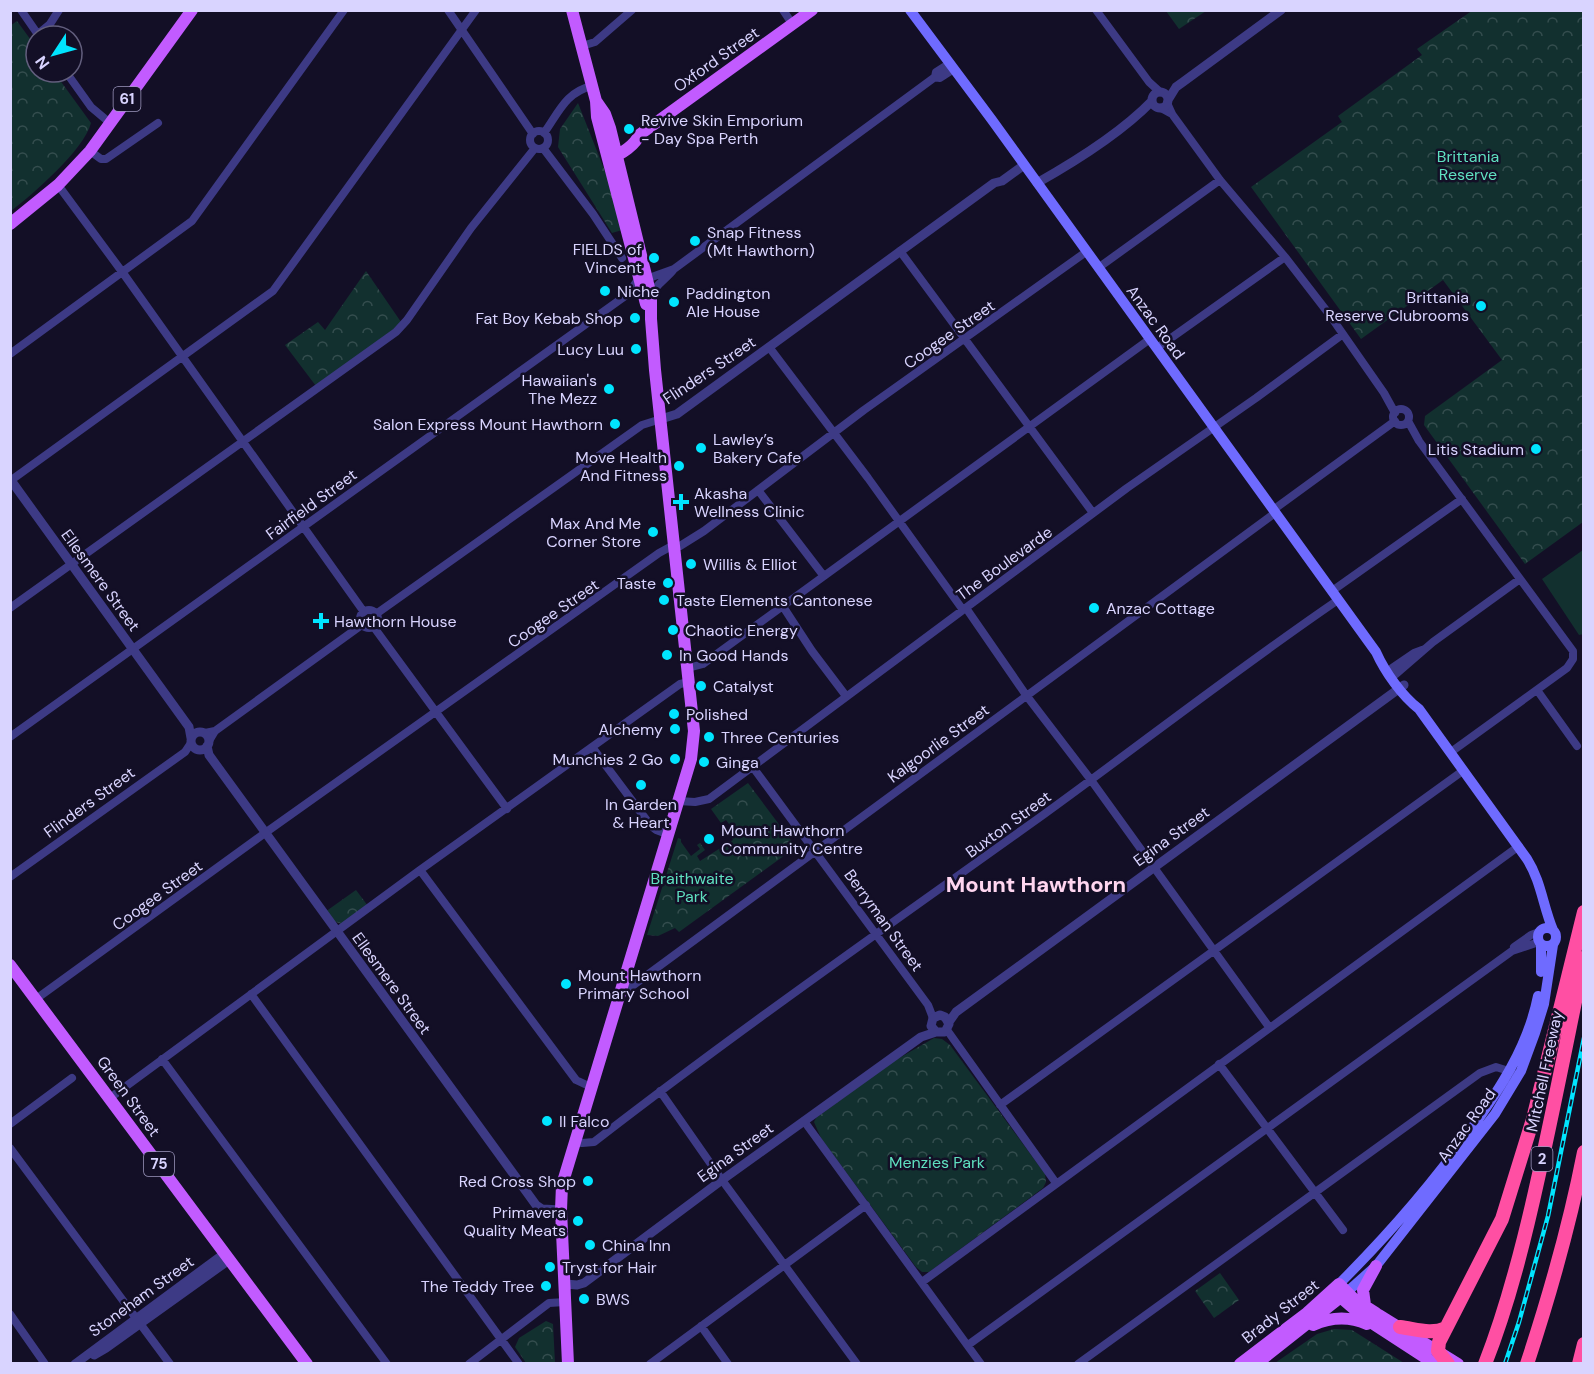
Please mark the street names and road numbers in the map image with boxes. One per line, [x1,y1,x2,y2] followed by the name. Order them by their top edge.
[669,22,763,97] street label: Oxford Street
[114,87,140,111] road number: 61
[1122,281,1190,363] street label: Anzac Road
[900,295,999,374] street label: Coogee Street
[659,332,760,409] street label: Flinders Street
[262,464,361,545] street label: Fairfield Street
[952,522,1056,605] street label: The Boulevarde
[57,525,145,635] street label: Ellesmere Street
[504,574,603,653] street label: Coogee Street
[883,699,993,787] street label: Kalgoorlie Street
[40,762,139,843] street label: Flinders Street
[961,786,1055,863] street label: Buxton Street
[1129,802,1214,871] street label: Egina Street
[108,856,207,935] street label: Coogee Street
[839,865,928,975] street label: Berryman Street
[348,928,436,1038] street label: Ellesmere Street
[1521,1008,1568,1134] street label: Mitchell Freeway
[92,1052,165,1141] street label: Green Street
[1432,1084,1500,1166] street label: Anzac Road
[693,1118,778,1187] street label: Egina Street
[1532,1147,1552,1171] road number: 2
[144,1152,174,1176] road number: 75
[85,1251,198,1342] street label: Stoneham Street
[1237,1275,1323,1348] street label: Brady Street

